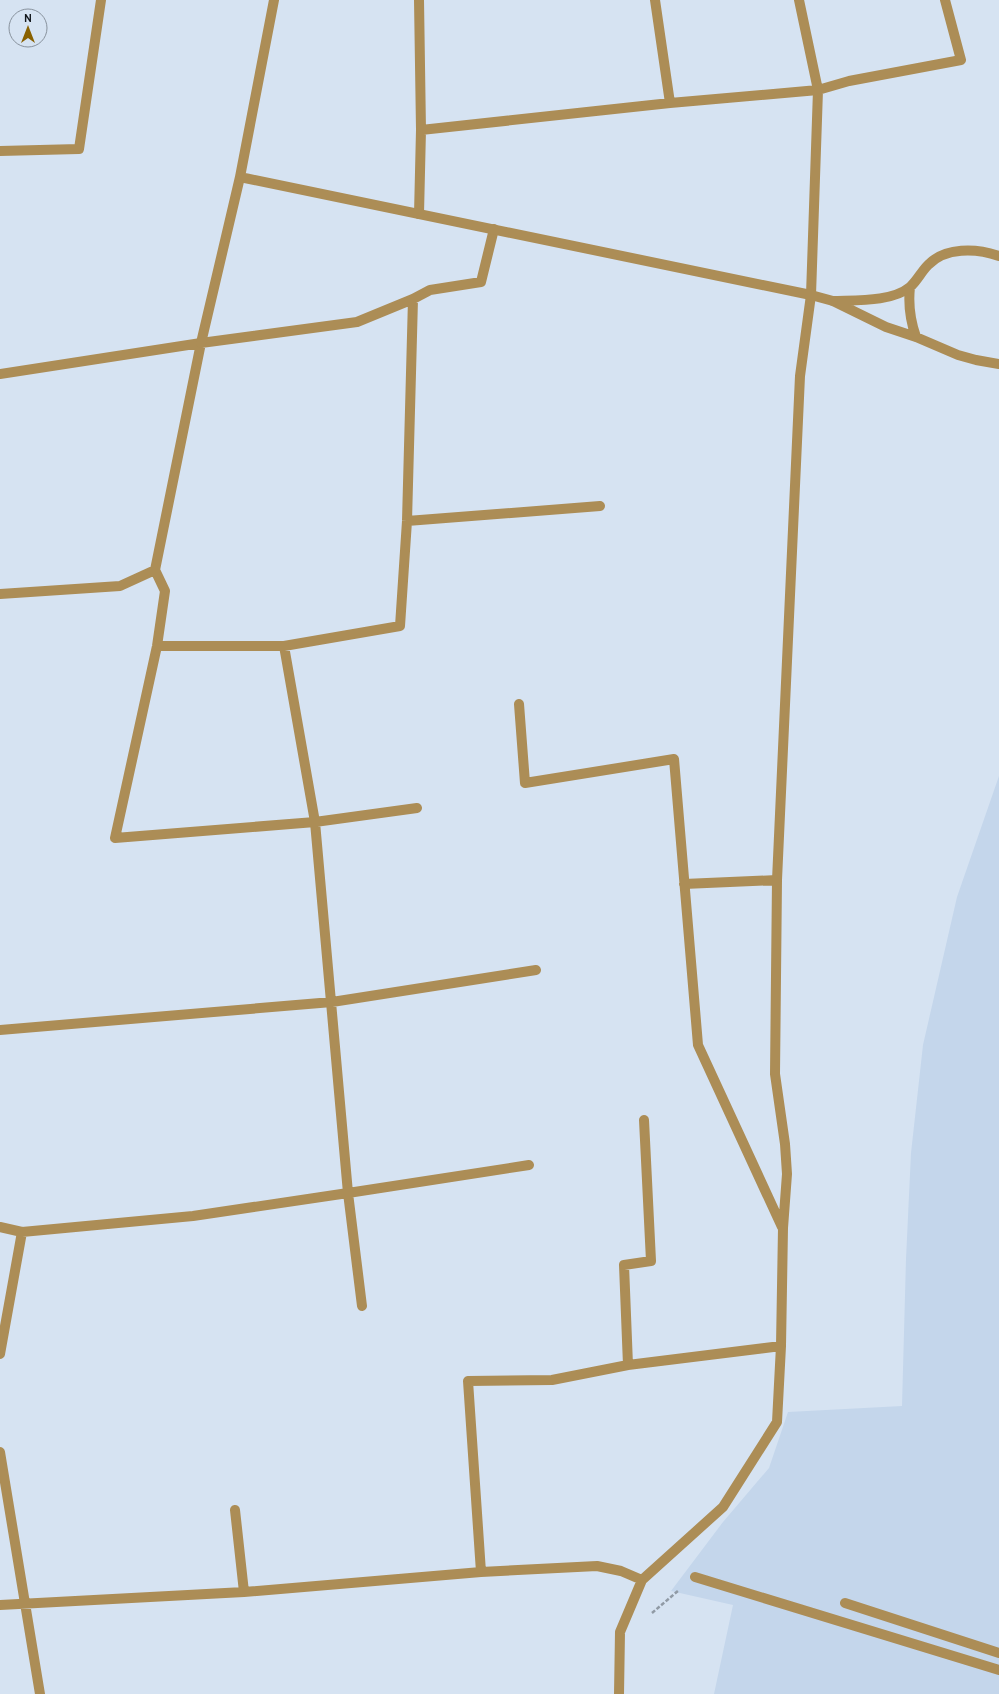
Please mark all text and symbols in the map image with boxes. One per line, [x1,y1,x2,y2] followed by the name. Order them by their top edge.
[8,8,48,48] north arrow
[24,12,32,26] text: N

